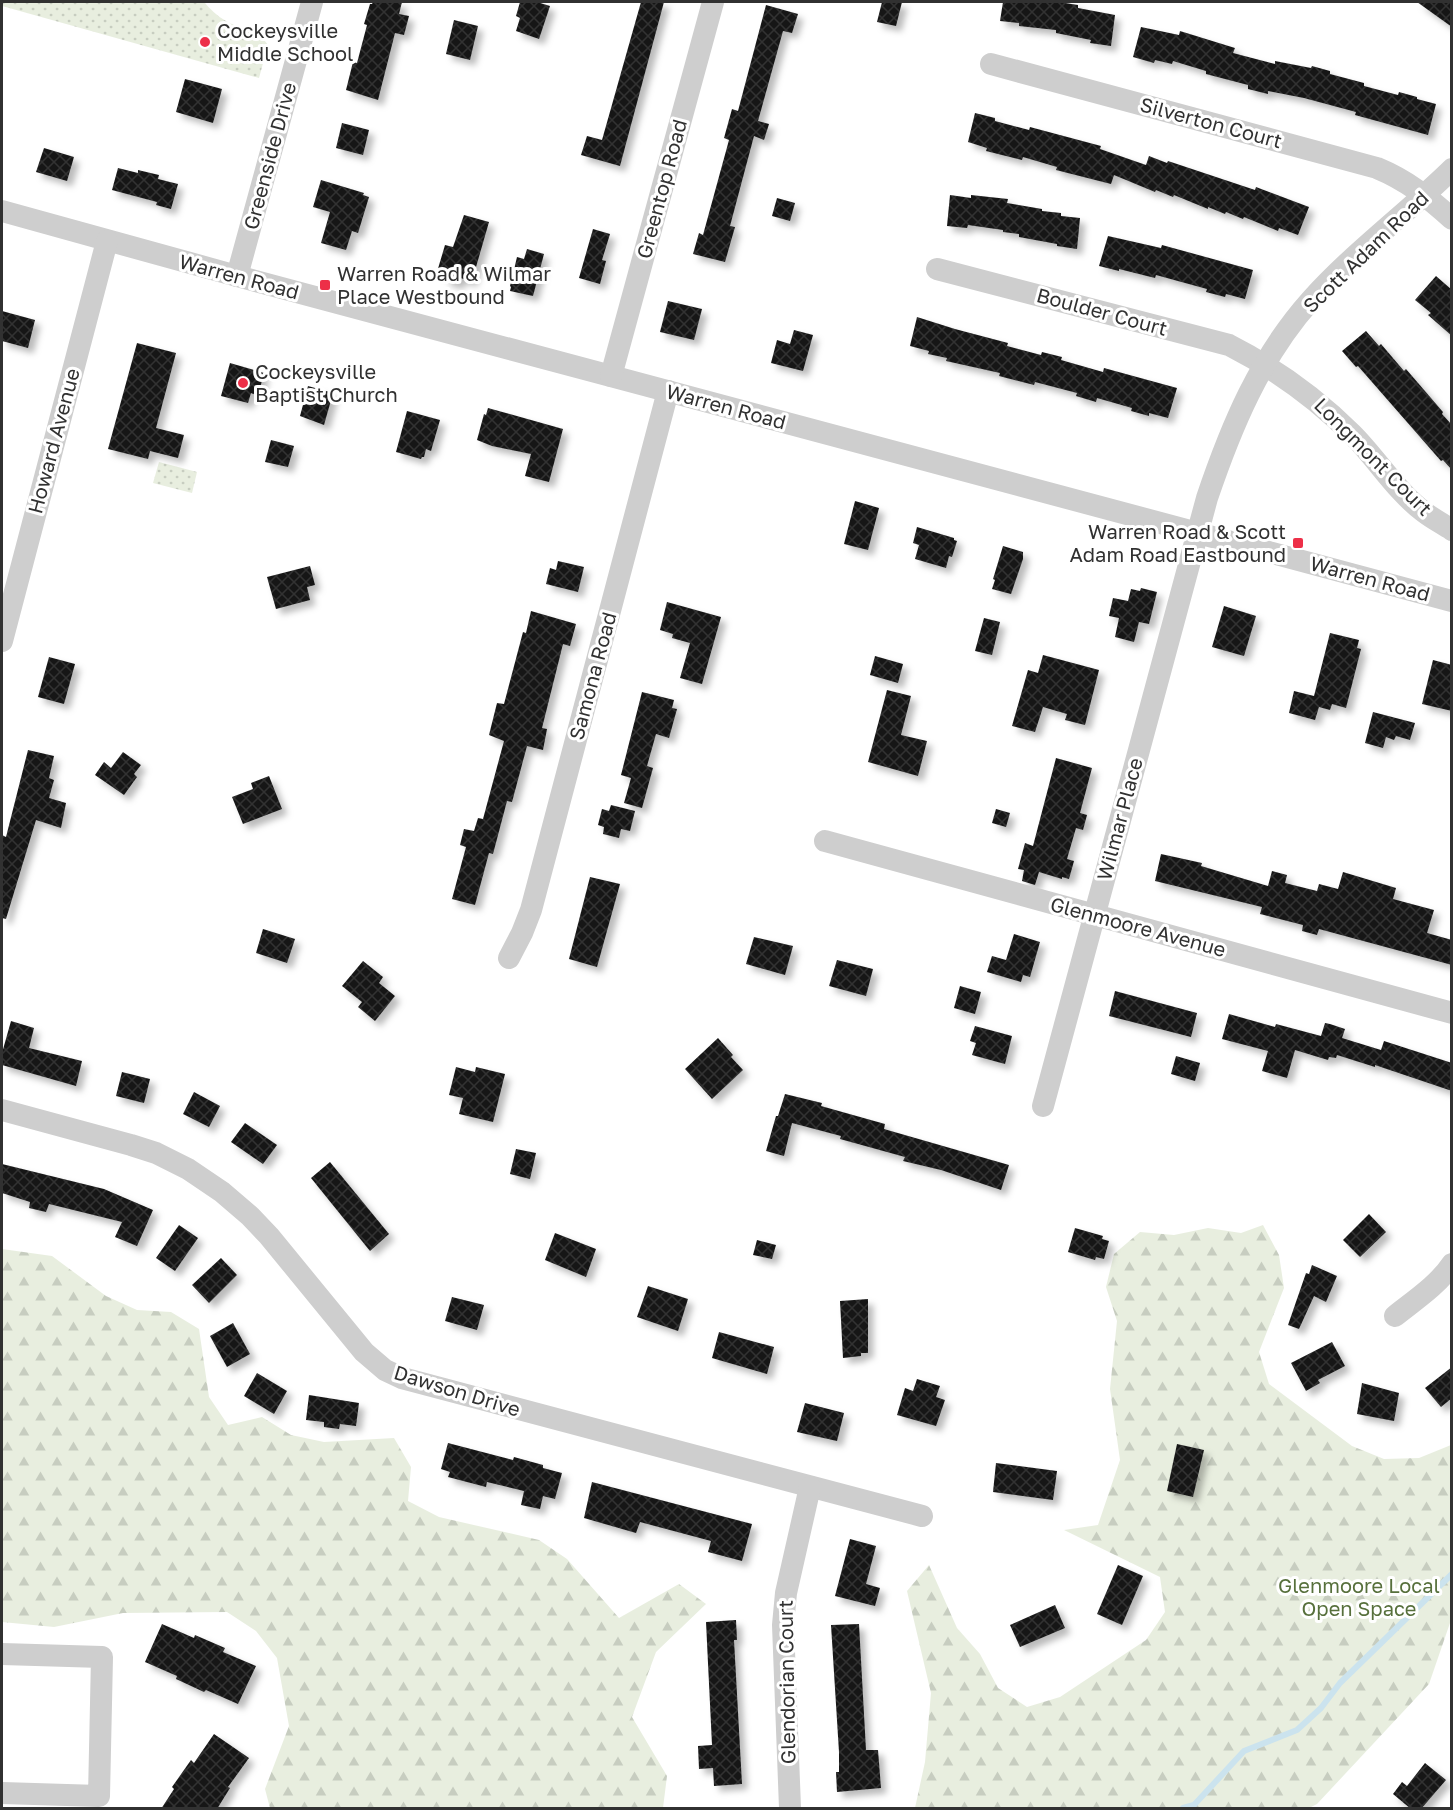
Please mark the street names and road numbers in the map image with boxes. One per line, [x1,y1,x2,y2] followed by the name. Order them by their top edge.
[238,79,300,232] street label: Greenside Drive
[1138,92,1285,153] street label: Silverton Court
[631,116,691,261] street label: Greentop Road
[1298,185,1433,317] street label: Scott Adam Road
[177,249,302,304] street label: Warren Road
[1034,282,1170,340] street label: Boulder Court
[22,365,84,516] street label: Howard Avenue
[664,379,789,434] street label: Warren Road
[1310,392,1438,520] street label: Longmont Court
[1308,551,1433,606] street label: Warren Road
[563,609,621,742] street label: Samona Road
[1091,755,1147,883] street label: Wilmar Place
[1048,891,1229,961] street label: Glenmoore Avenue
[391,1359,523,1421] street label: Dawson Drive
[773,1600,799,1764] street label: Glendorian Court

